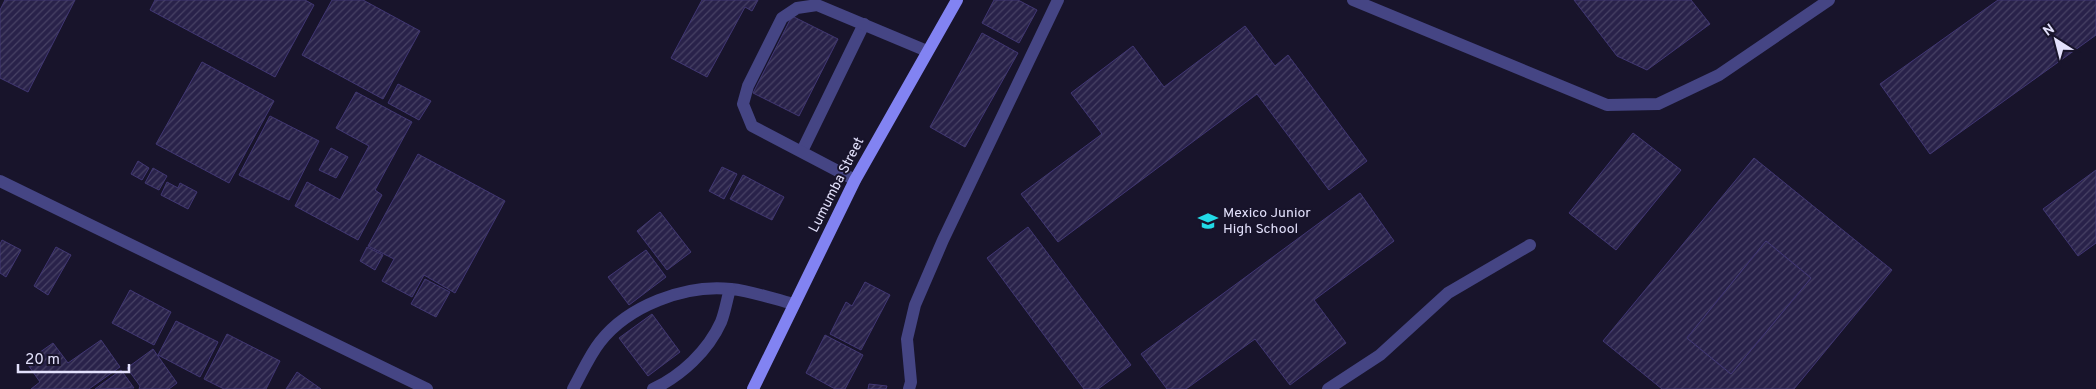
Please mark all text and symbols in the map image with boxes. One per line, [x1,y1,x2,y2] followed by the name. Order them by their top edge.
[2031,15,2081,65] north arrow
[2040,21,2058,41] text: N
[806,134,868,236] street label: Lumumba Street
[1223,205,1311,238] place label: Mexico Junior High School
[1197,210,1219,232] school or university icon: Mexico Junior High School
[18,342,129,374] scale bar
[25,351,60,370] text: 20 m

